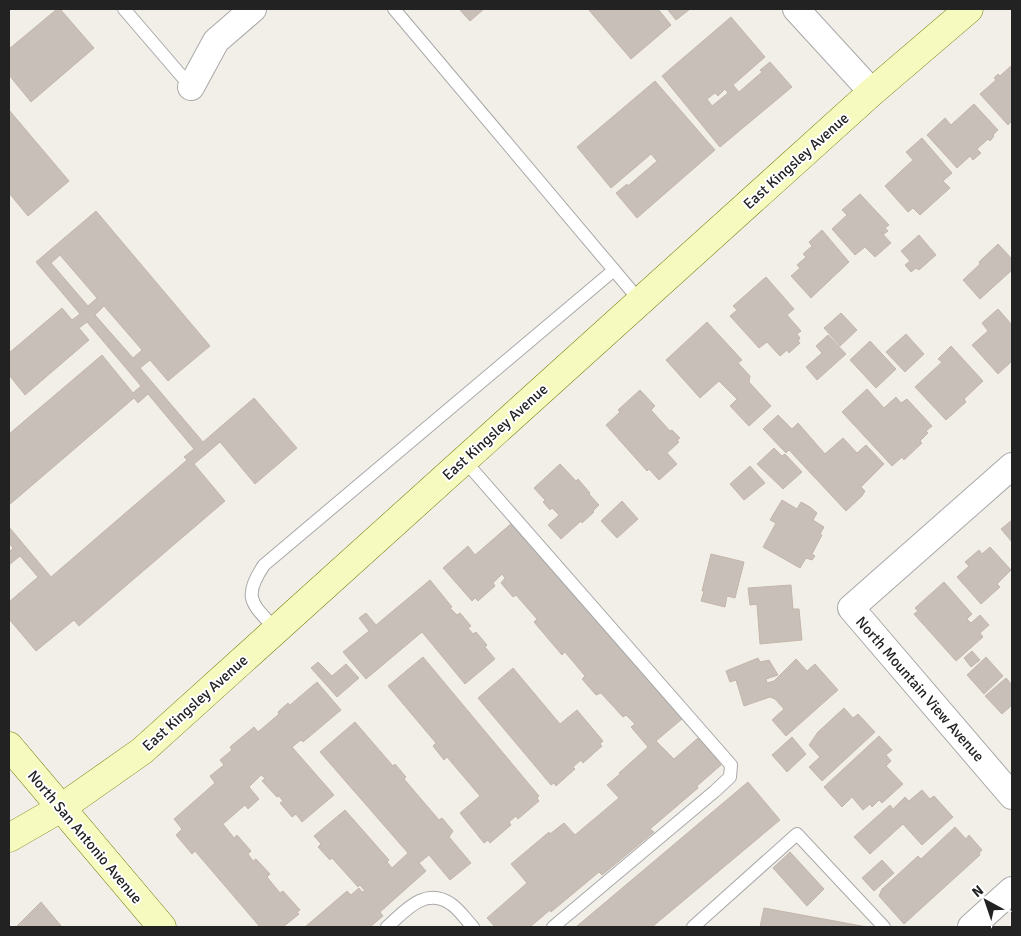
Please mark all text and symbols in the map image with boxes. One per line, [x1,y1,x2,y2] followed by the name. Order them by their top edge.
[740,109,852,213] street label: East Kingsley Avenue
[439,380,551,484] street label: East Kingsley Avenue
[852,613,988,765] street label: North Mountain View Avenue
[139,651,251,755] street label: East Kingsley Avenue
[24,767,146,907] street label: North San Antonio Avenue
[961,876,1011,926] north arrow
[969,882,987,901] text: N

